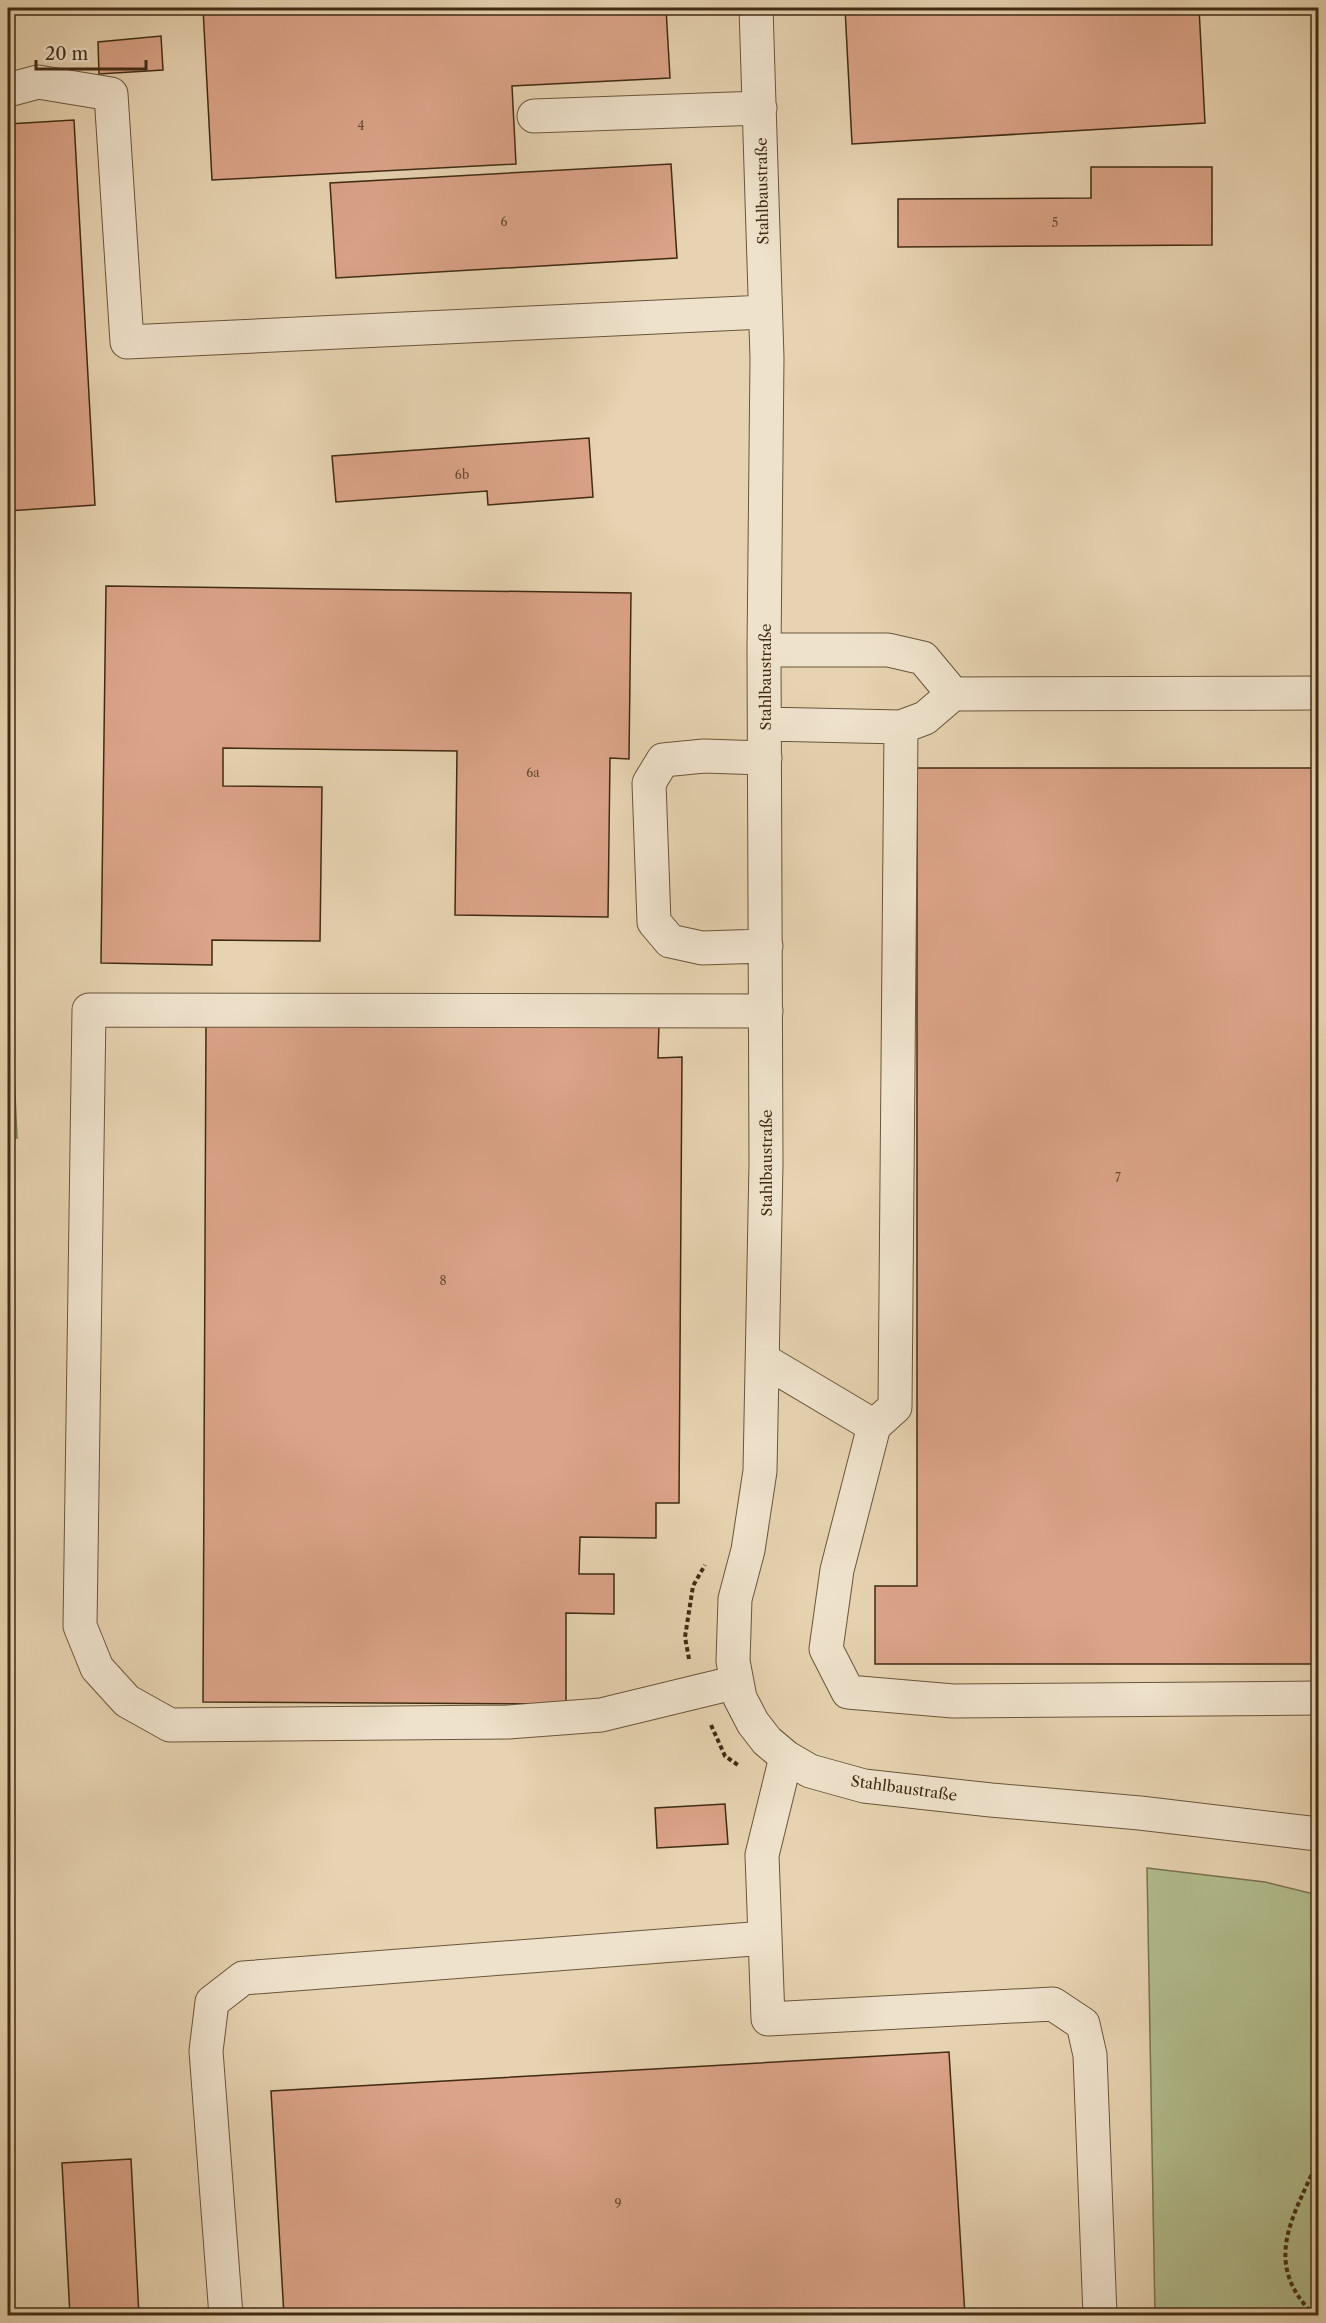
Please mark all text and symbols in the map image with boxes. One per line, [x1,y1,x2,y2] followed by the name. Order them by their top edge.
[36,33,146,71] scale bar
[45,43,89,65] text: 20 m
[358,118,365,133] house number: 4
[752,137,772,245] street label: Stahlbaustraße
[500,214,508,229] house number: 6
[1052,215,1058,230] house number: 5
[455,467,469,482] house number: 6b
[756,624,775,730] street label: Stahlbaustraße
[526,765,540,780] house number: 6a
[757,1110,776,1216] street label: Stahlbaustraße
[1115,1170,1121,1185] house number: 7
[439,1273,447,1288] house number: 8
[850,1771,958,1805] street label: Stahlbaustraße
[614,2196,622,2211] house number: 9

